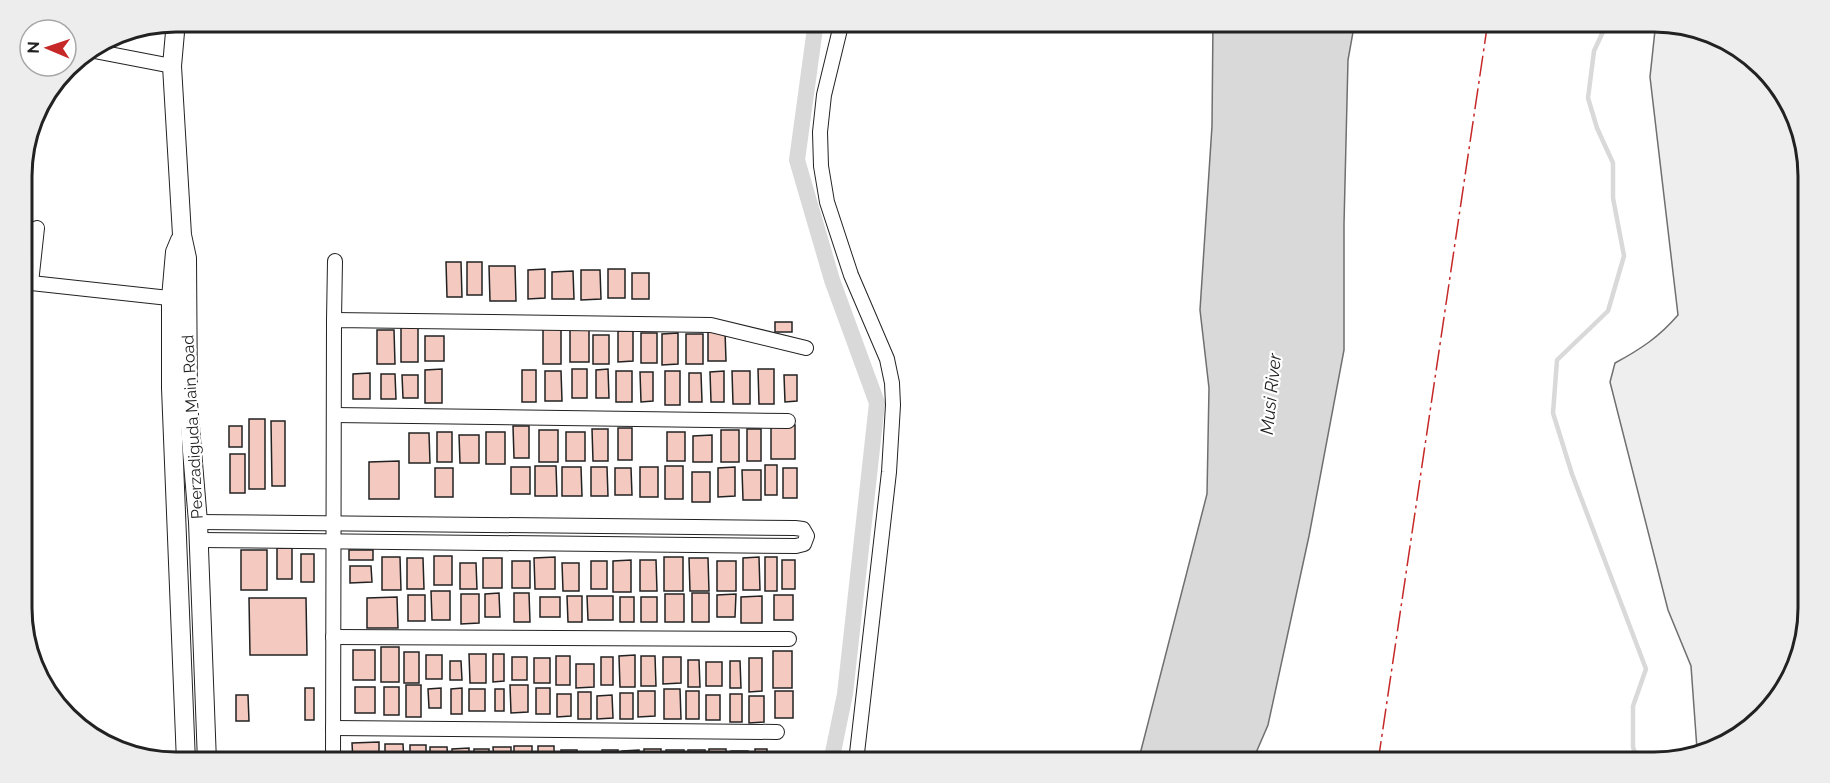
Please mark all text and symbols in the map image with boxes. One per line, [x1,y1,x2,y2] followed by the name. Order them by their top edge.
[18,18,78,78] north arrow
[24,41,43,54] text: N
[178,334,207,520] street label: Peerzadiguda Main Road
[1256,351,1285,436] water label: Musi River

